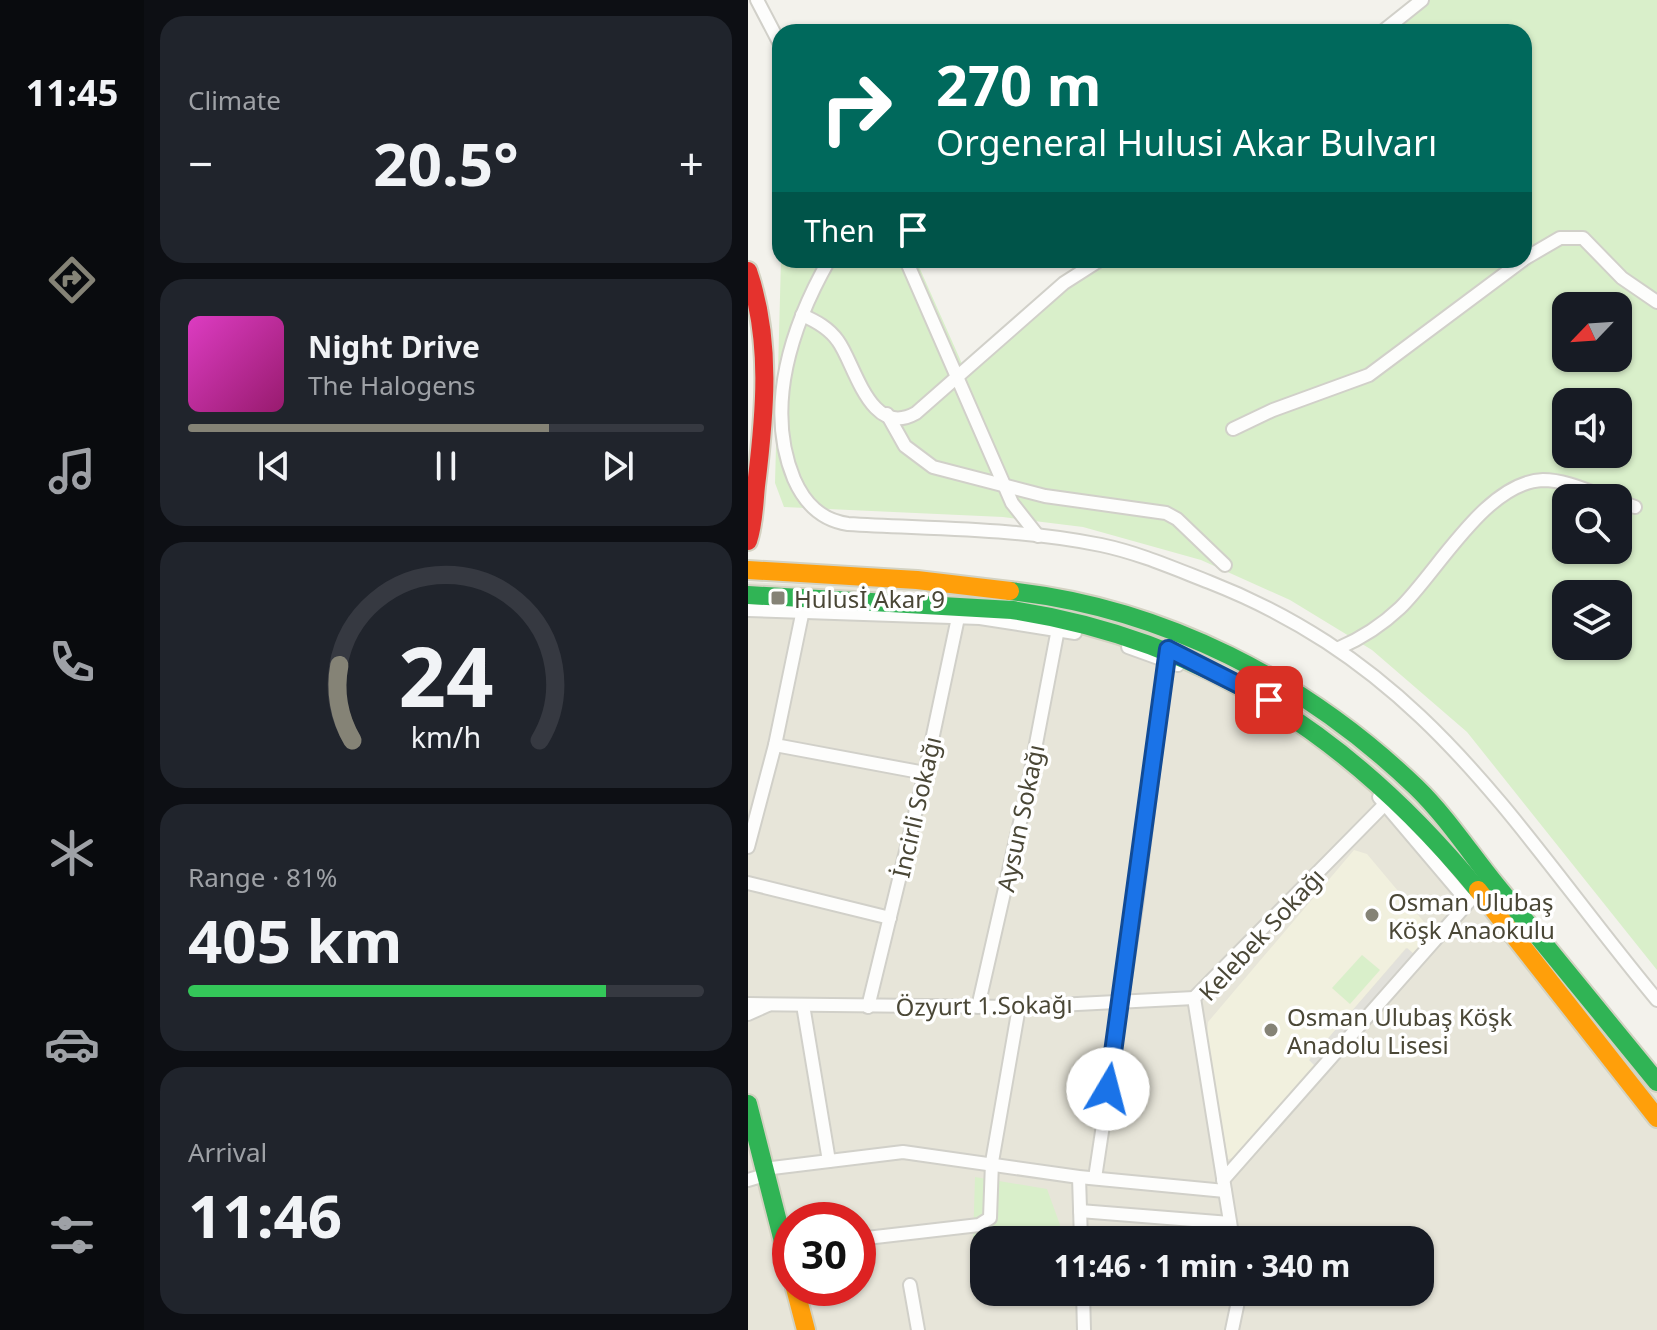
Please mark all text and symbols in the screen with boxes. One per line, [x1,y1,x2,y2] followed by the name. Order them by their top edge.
[936,46,1101,122] text: 270 m
[804,56,908,160] icon: right
[26,68,118,117] text: 11:45
[188,82,281,118] text: Climate
[936,118,1437,167] text: Orgeneral Hulusi Akar Bulvarı
[373,122,519,204] text: 20.5°
[188,133,213,193] text: −
[679,133,704,193] text: +
[891,208,935,252] icon: arrive
[804,210,875,251] text: Then
[44,252,100,308] icon: directions
[1552,292,1632,372] north arrow
[1552,292,1632,660] map controls
[308,326,480,367] text: Night Drive
[308,367,475,403] text: The Halogens
[1552,388,1632,468] button: sound
[44,443,100,499] icon: music
[252,444,296,488] icon: previous
[424,444,468,488] icon: pause
[596,444,640,488] icon: next
[1552,484,1632,564] button: search
[1552,580,1632,660] button: layers
[794,582,945,615] place label: Hulusİ Akar 9
[769,589,787,607] marker: Hulusİ Akar 9
[398,618,494,731] text: 24
[44,634,100,690] icon: phone
[1235,666,1303,734] pin
[1247,678,1291,722] icon: arrive
[411,717,481,756] text: km/h
[884,733,948,881] street label: İncirli Sokağı
[988,741,1052,895] street label: Aysun Sokağı
[44,825,100,881] icon: climate
[188,859,337,895] text: Range · 81%
[1191,860,1331,1008] street label: Kelebek Sokağı
[1388,885,1555,946] place label: Osman Ulubaş Köşk Anaokulu
[188,899,402,981] text: 405 km
[1363,906,1381,924] marker: Osman Ulubaş Köşk Anaokulu
[895,987,1073,1023] street label: Özyurt 1.Sokağı
[1287,1000,1513,1061] place label: Osman Ulubaş Köşk Anadolu Lisesi
[44,1016,100,1072] icon: car
[1262,1021,1280,1039] marker: Osman Ulubaş Köşk Anadolu Lisesi
[1066,1047,1150,1131] position arrow
[188,1134,267,1170] text: Arrival
[188,1174,342,1256] text: 11:46
[772,1202,876,1306] speed limit sign: 30
[44,1207,100,1263] icon: filters
[1054,1245,1350,1286] text: 11:46 · 1 min · 340 m

